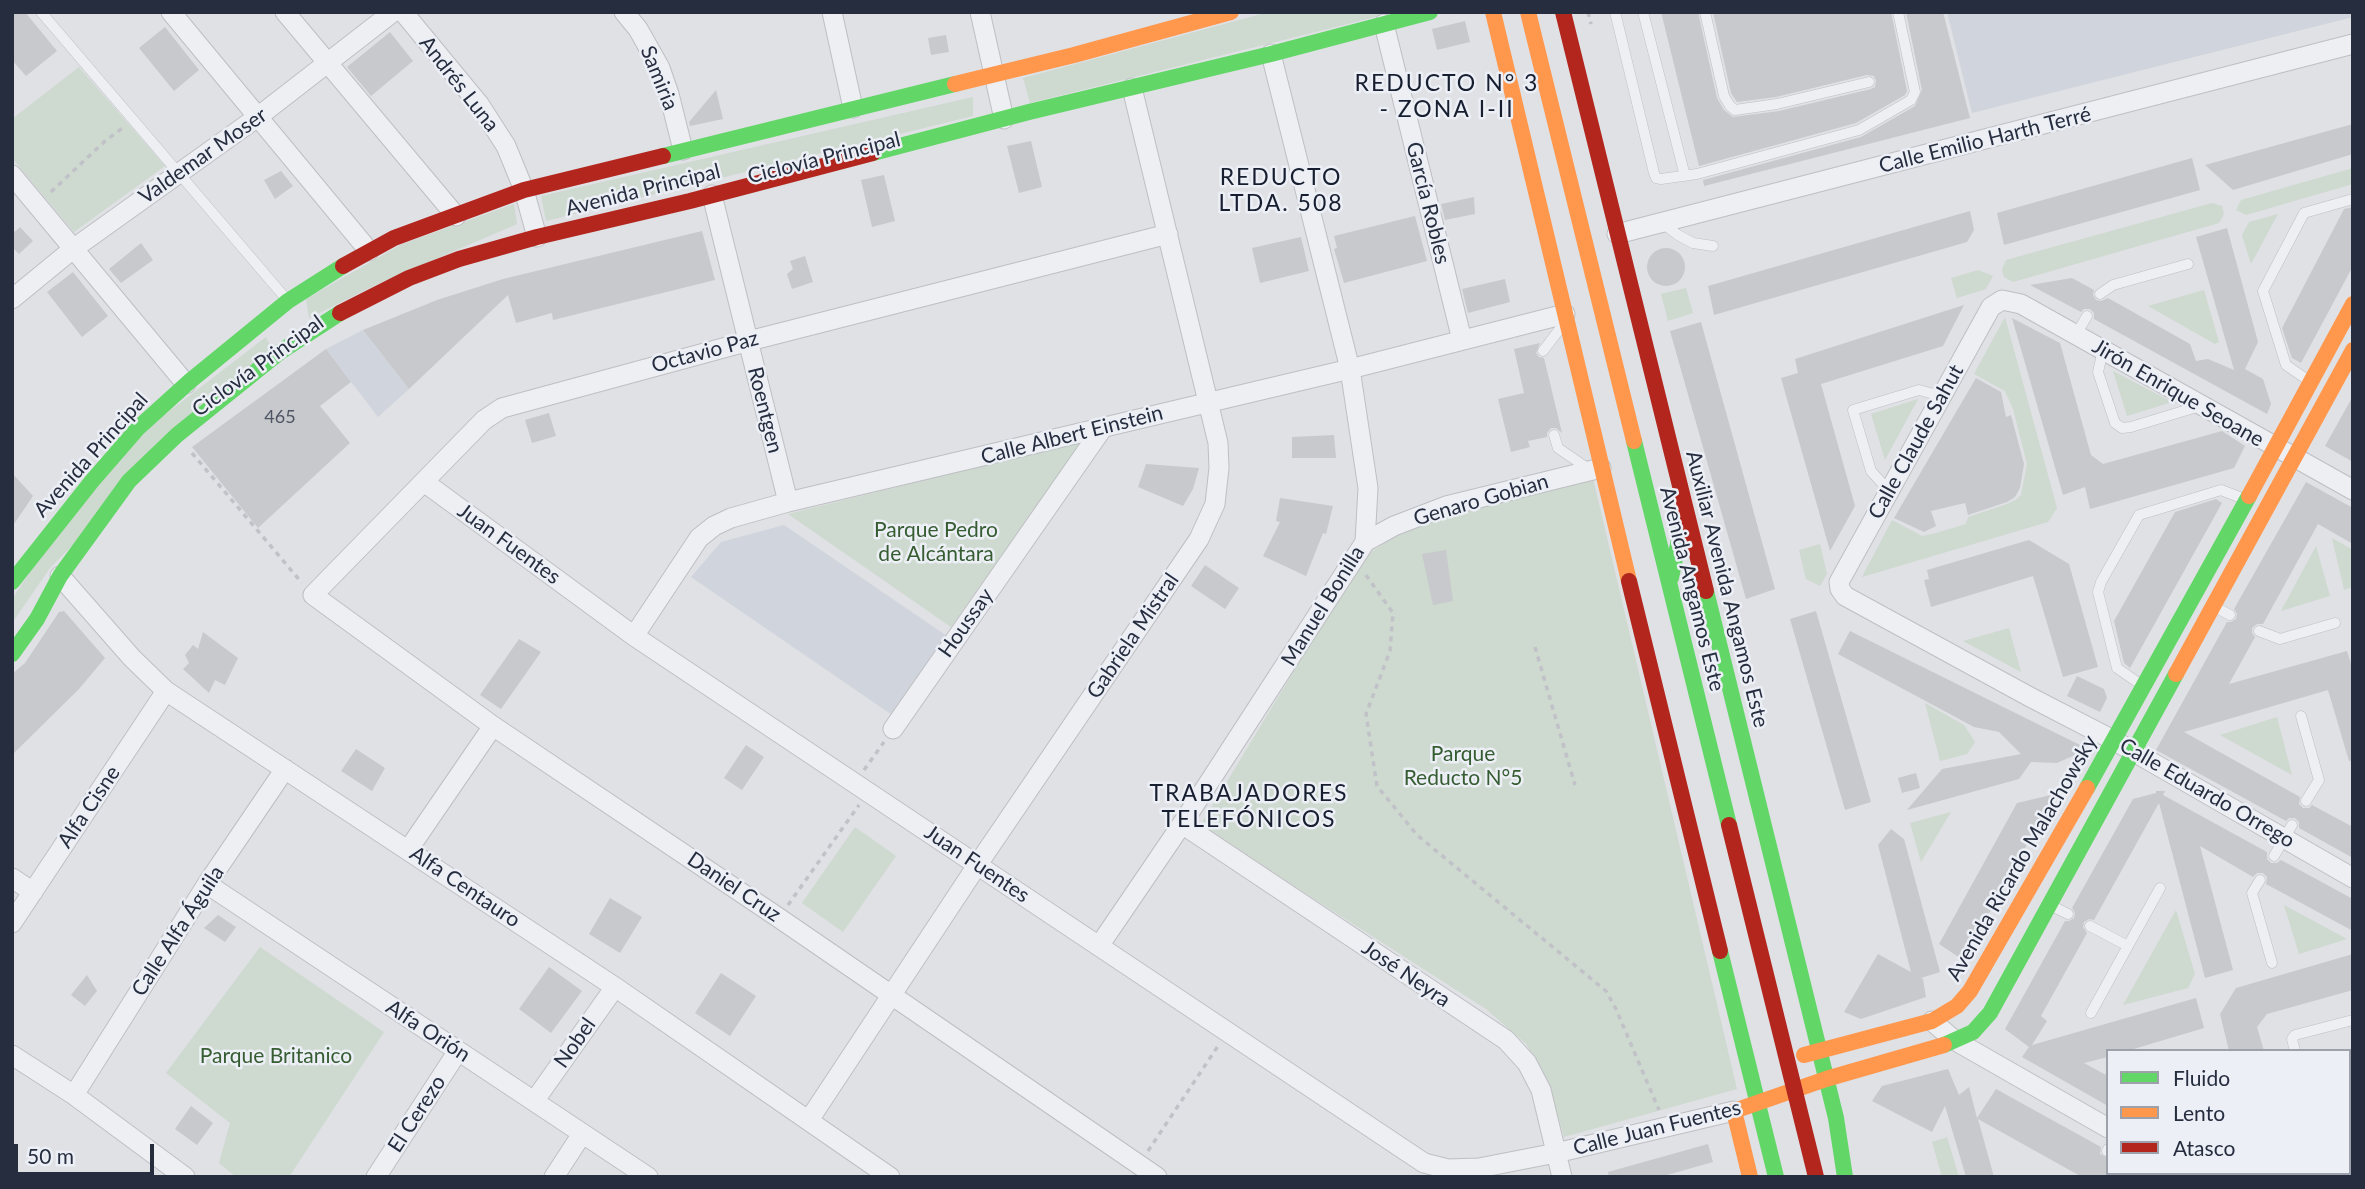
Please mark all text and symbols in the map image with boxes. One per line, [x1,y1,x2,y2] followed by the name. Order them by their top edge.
[414,31,504,137] street label: Andrés Luna
[635,42,683,114] street label: Samiria
[1356,70,1538,124] district label: REDUCTO N° 3 - ZONA I-II
[1876,101,2094,179] street label: Calle Emilio Harth Terré
[134,103,272,209] street label: Valdemar Moser
[745,127,903,189] street label: Ciclovía Principal
[1401,139,1455,267] street label: García Robles
[563,159,723,221] street label: Avenida Principal
[1220,164,1342,218] district label: REDUCTO LTDA. 508
[187,310,329,422] street label: Ciclovía Principal
[649,326,761,378] street label: Octavio Paz
[2088,334,2268,452] street label: Jirón Enrique Seoane
[1863,360,1969,524] street label: Calle Claude Sahut
[742,364,788,456] street label: Roentgen
[29,388,153,522] street label: Avenida Principal
[978,400,1166,470] street label: Calle Albert Einstein
[264,406,296,428] house number: 465
[1680,448,1774,730] street label: Auxiliar Avenida Angamos Este
[1411,469,1551,531] street label: Genaro Gobian
[1654,484,1730,694] street label: Avenida Angamos Este
[453,498,565,590] street label: Juan Fuentes
[874,517,998,567] park label: Parque Pedro de Alcántara
[1276,541,1370,671] street label: Manuel Bonilla
[1082,568,1184,704] street label: Gabriela Mistral
[933,584,999,662] street label: Houssay
[1941,731,2103,985] street label: Avenida Ricardo Malachowsky
[2115,733,2299,853] street label: Calle Eduardo Orrego
[1404,741,1522,791] park label: Parque Reducto N°5
[52,761,126,853] street label: Alfa Cisne
[1151,780,1347,834] district label: TRABAJADORES TELEFÓNICOS
[920,820,1034,908] street label: Juan Fuentes
[405,841,525,933] street label: Alfa Centauro
[683,847,785,927] street label: Daniel Cruz
[126,861,230,1001] street label: Calle Alfa Águila
[1357,935,1455,1013] street label: José Neyra
[381,995,475,1067] street label: Alfa Orión
[549,1013,601,1073] street label: Nobel
[200,1043,352,1069] park label: Parque Britanico
[2106,1049,2351,1175] legend
[2173,1065,2230,1090] text: Fluido
[383,1071,451,1157] street label: El Cerezo
[1571,1095,1743,1161] street label: Calle Juan Fuentes
[2173,1100,2225,1125] text: Lento
[18,1130,158,1174] scale bar
[2173,1135,2235,1160] text: Atasco
[27,1143,74,1168] text: 50 m

